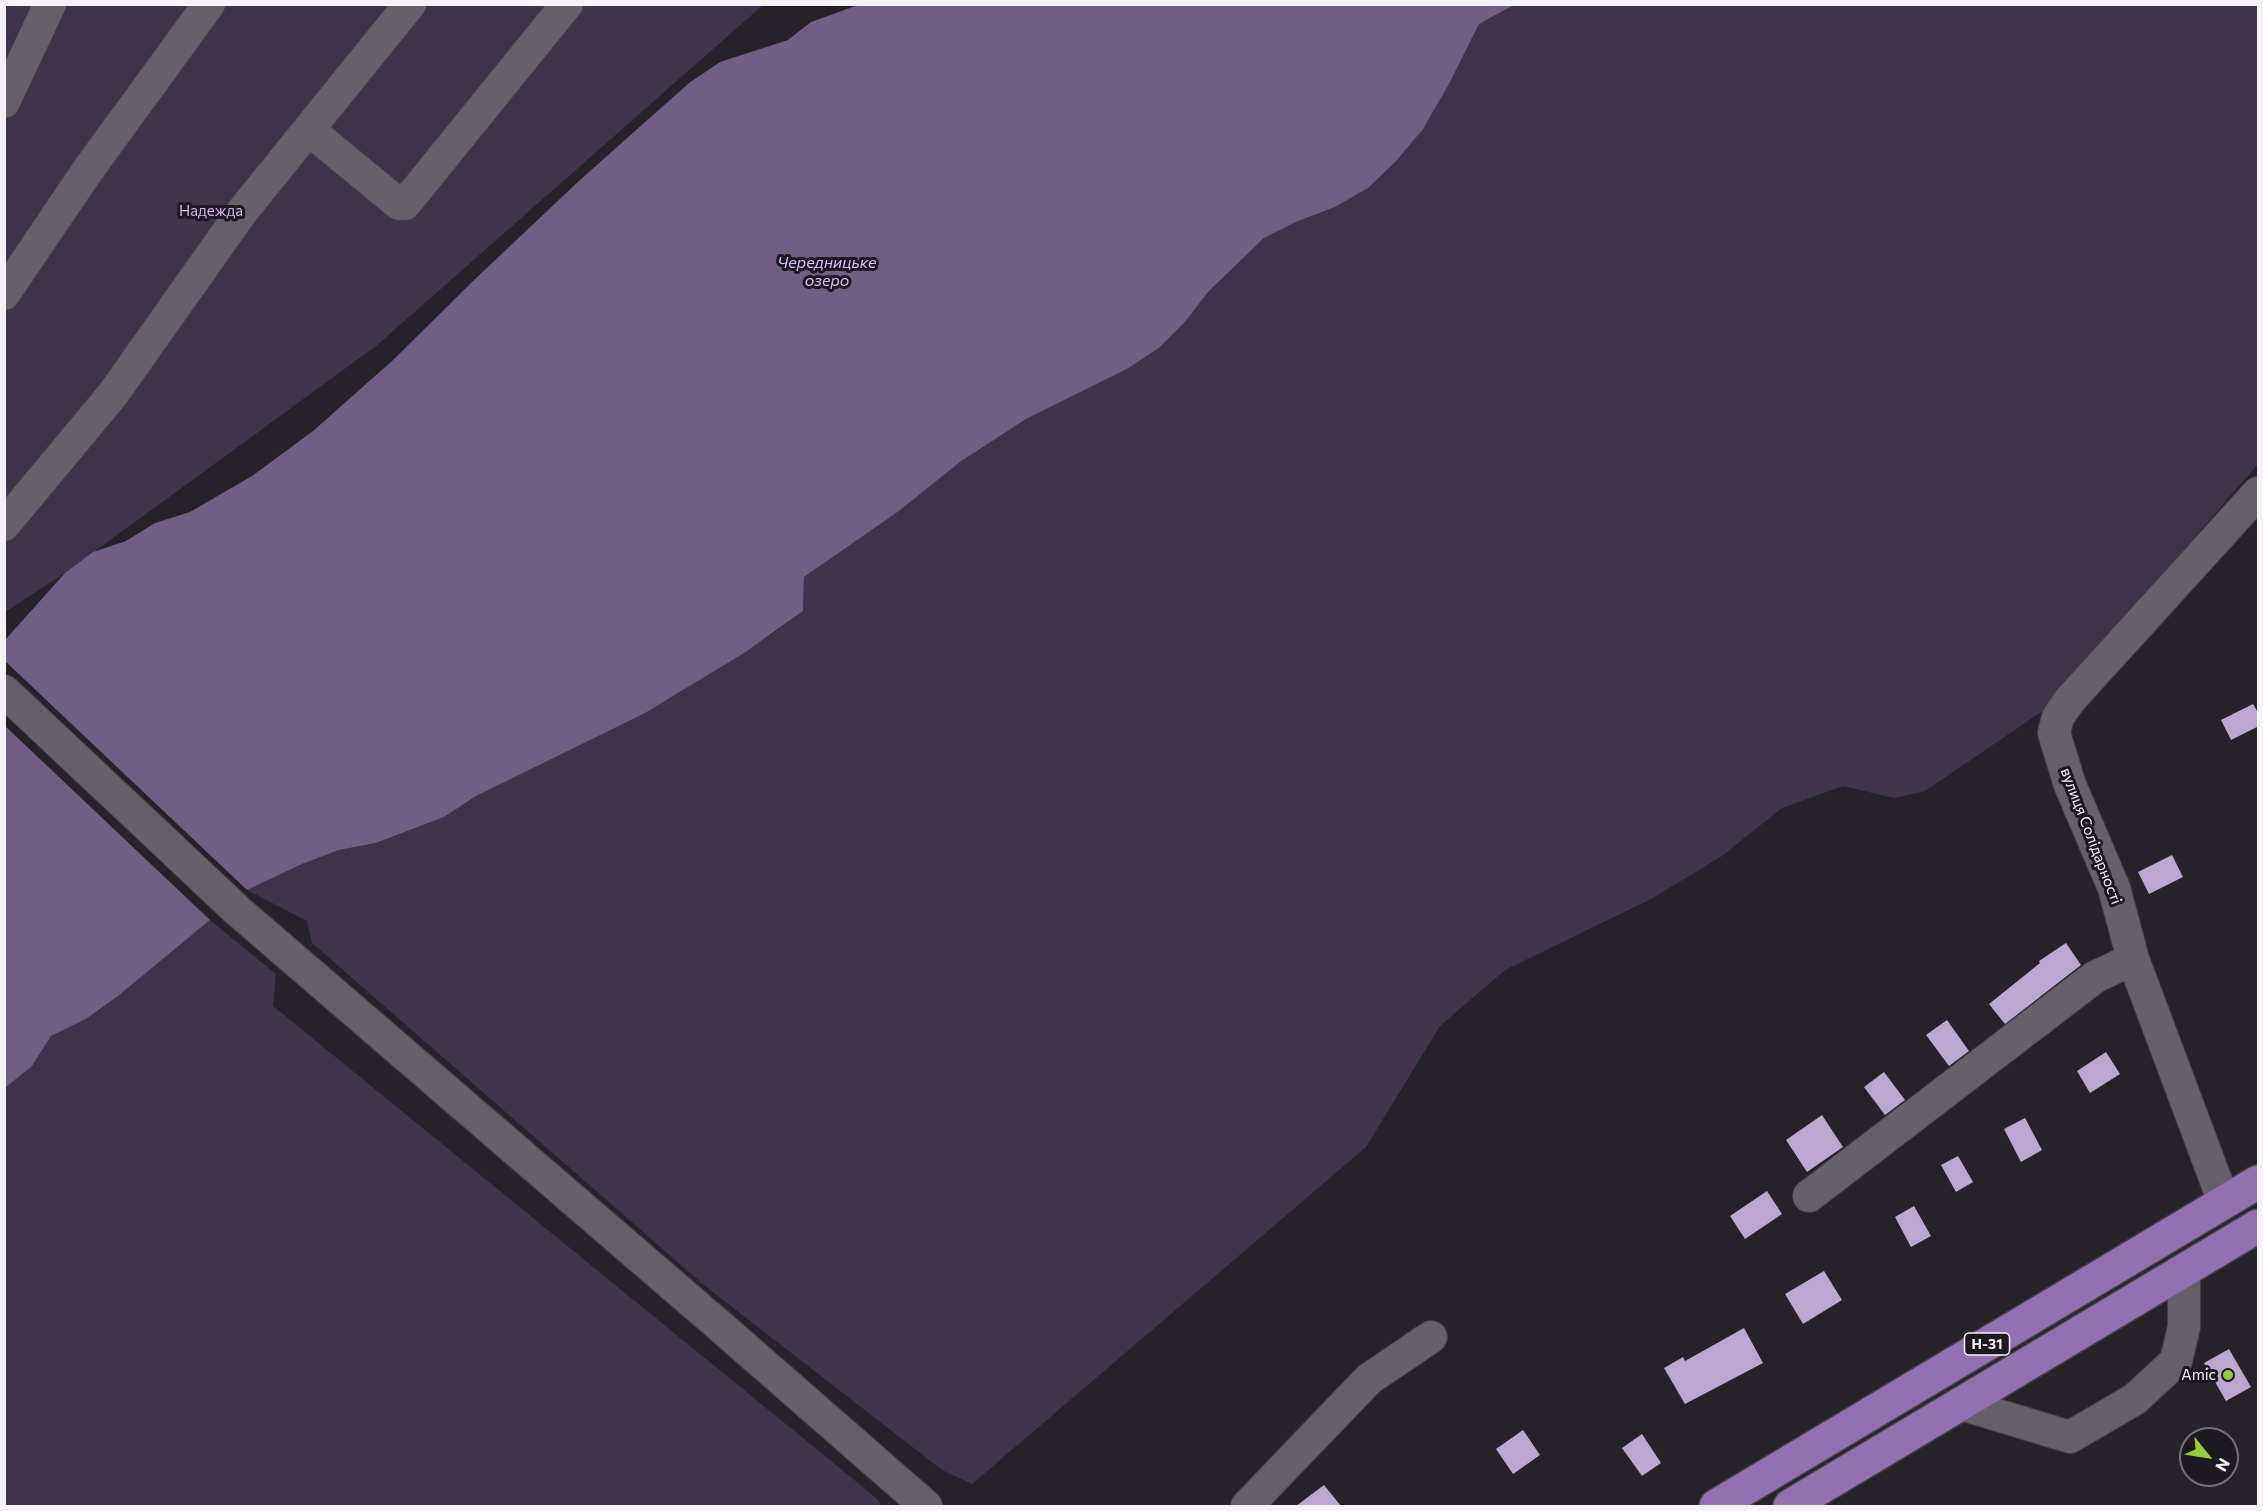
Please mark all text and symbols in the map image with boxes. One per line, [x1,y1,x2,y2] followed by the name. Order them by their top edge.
[179,202,243,220] park label: Надежда
[778,253,876,291] water label: Чередницьке озеро
[2057,765,2125,907] street label: вулиця Солідарності
[1964,1333,2010,1355] road number: Н-31
[2181,1366,2216,1384] place label: Amic
[2221,1368,2235,1382] marker: Amic
[2179,1427,2239,1487] north arrow
[2212,1455,2235,1475] text: N

